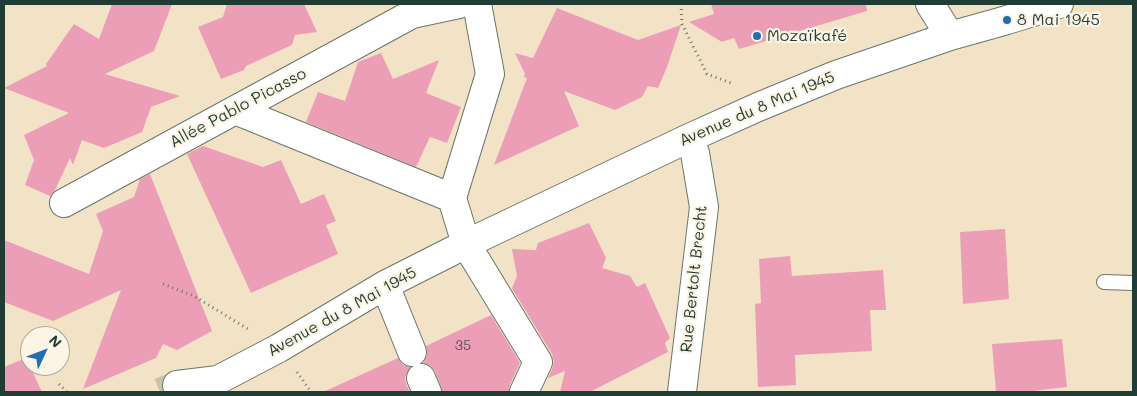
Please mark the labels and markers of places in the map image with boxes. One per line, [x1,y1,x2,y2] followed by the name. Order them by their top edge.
[1017,10,1100,30] place label: 8 Mai 1945
[1001,14,1013,26] marker: 8 Mai 1945
[767,26,847,46] place label: Mozaïkafé
[751,30,763,42] marker: Mozaïkafé

